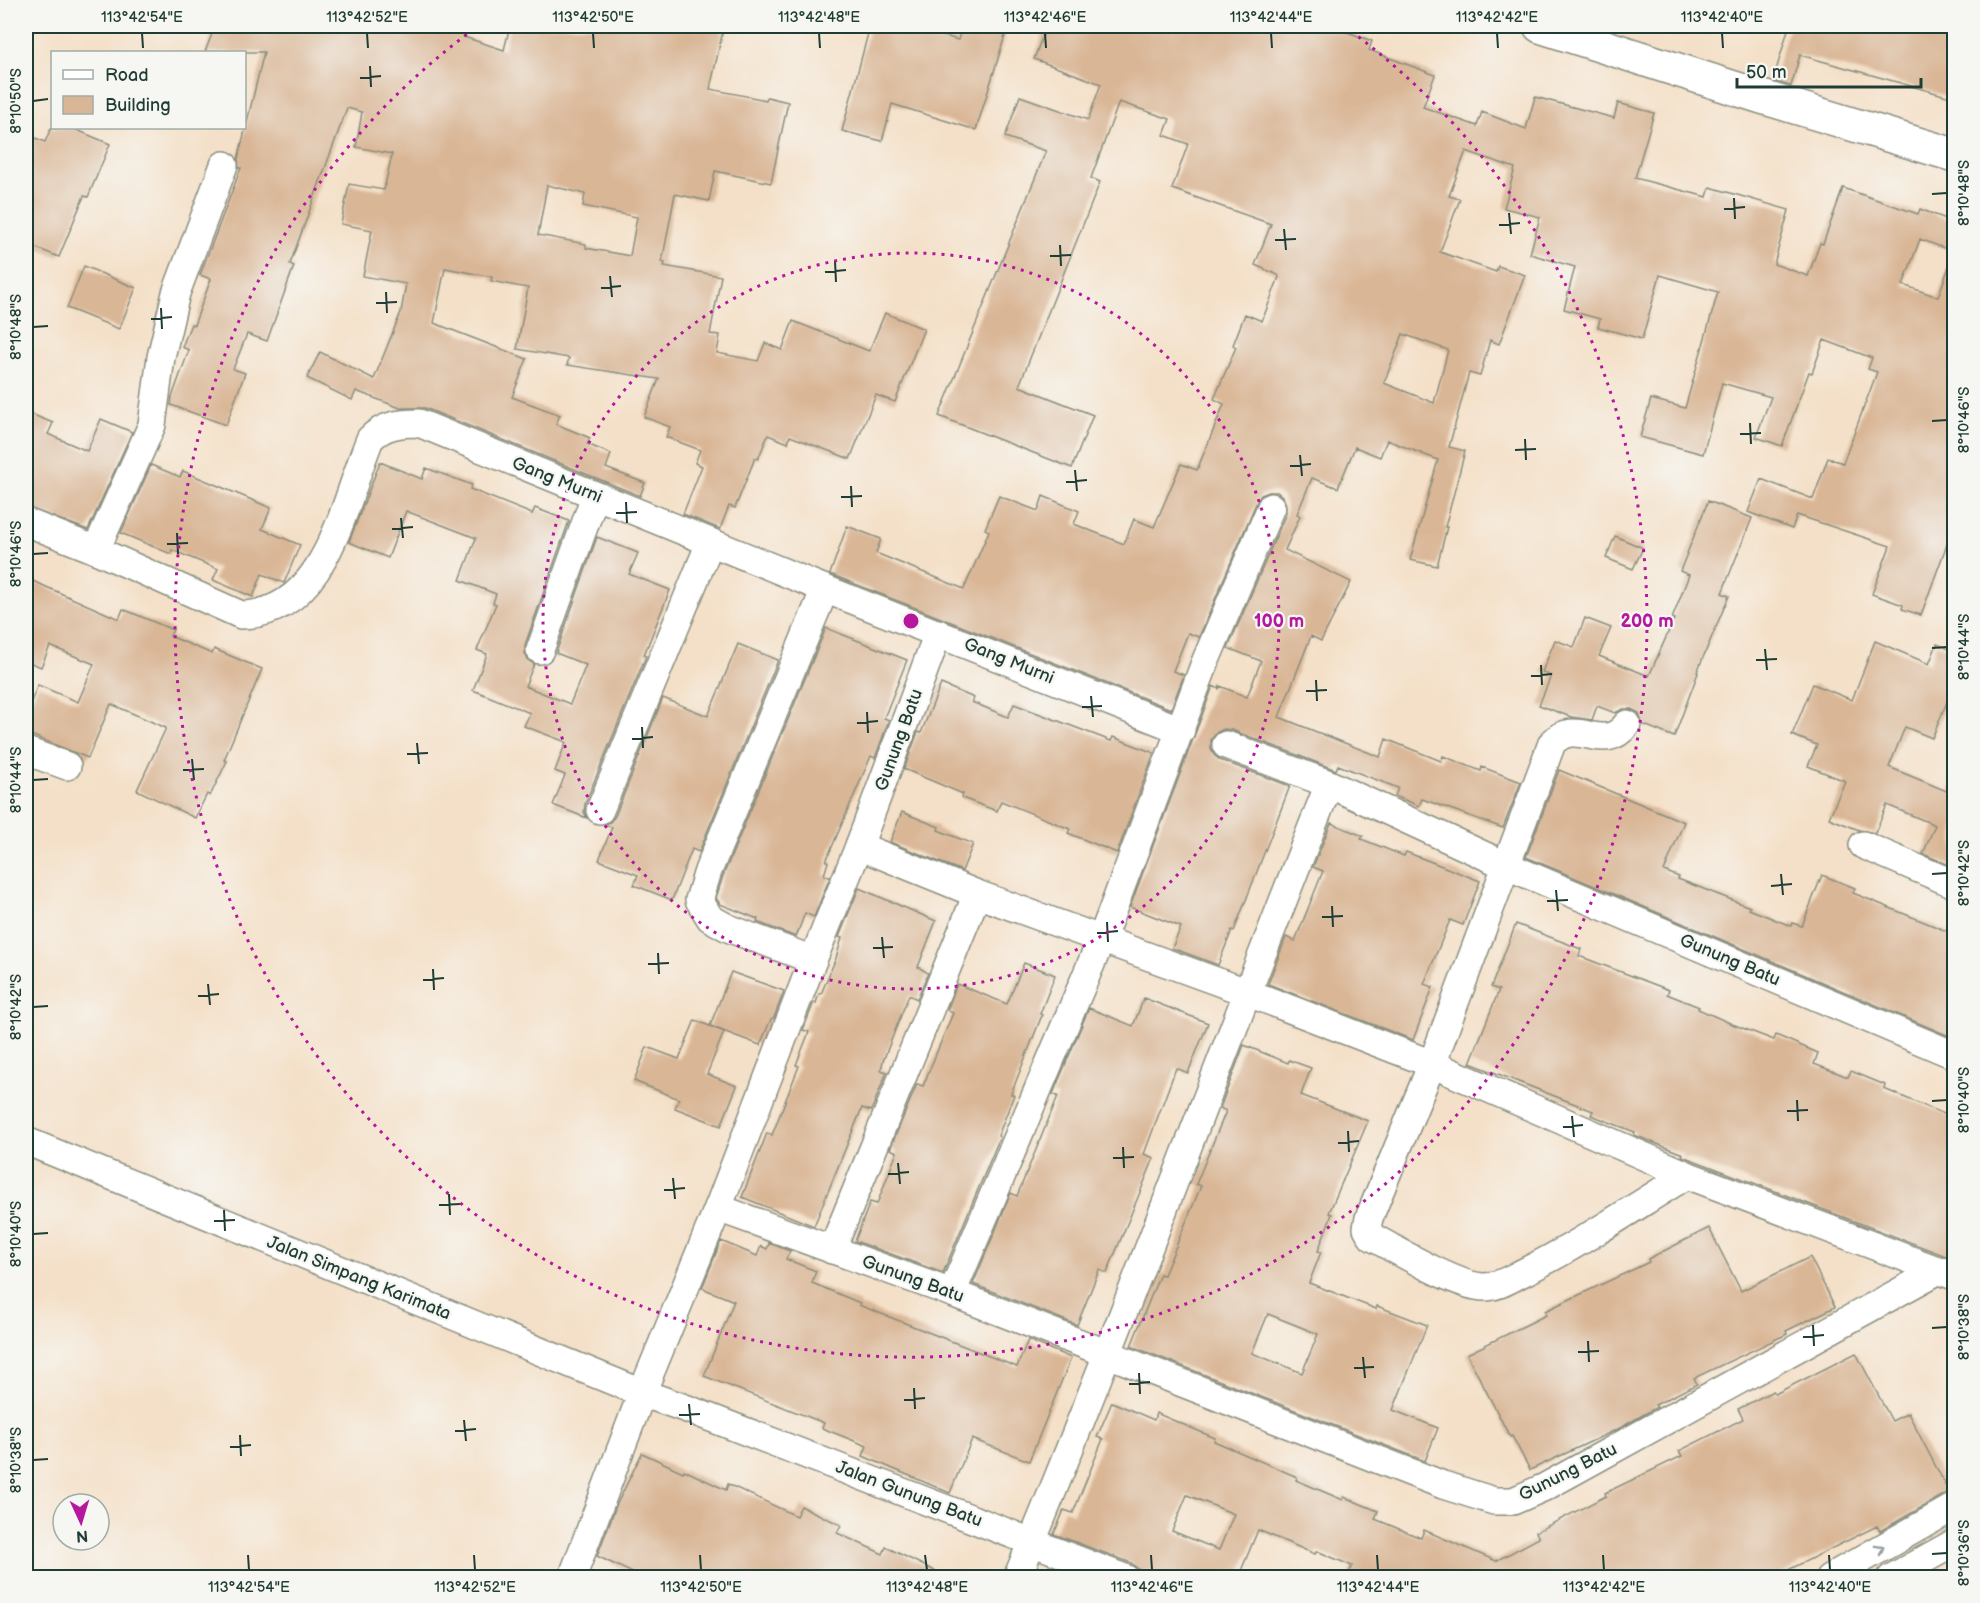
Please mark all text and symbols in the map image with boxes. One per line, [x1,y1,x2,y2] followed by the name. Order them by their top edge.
[101,8,183,27] text: 113°42'54"E
[326,8,408,27] text: 113°42'52"E
[552,8,634,27] text: 113°42'50"E
[778,8,860,27] text: 113°42'48"E
[1004,8,1086,27] text: 113°42'46"E
[1230,8,1312,27] text: 113°42'44"E
[1456,8,1538,27] text: 113°42'42"E
[1681,8,1763,27] text: 113°42'40"E
[51,51,246,129] legend
[1737,51,1922,89] scale bar
[1746,62,1787,83] text: 50 m
[105,65,149,86] text: Road
[7,68,26,134] text: 8°10'50"S
[105,95,171,116] text: Building
[1955,160,1974,226] text: 8°10'48"S
[7,294,26,360] text: 8°10'48"S
[1955,387,1974,453] text: 8°10'46"S
[509,452,605,508] street label: Gang Murni
[7,521,26,587] text: 8°10'46"S
[901,611,921,631] centre of rings
[1254,611,1304,632] text: 100 m
[1620,611,1674,632] text: 200 m
[1955,614,1974,680] text: 8°10'44"S
[961,633,1057,689] street label: Gang Murni
[871,686,927,794] street label: Gunung Batu
[7,747,26,813] text: 8°10'44"S
[1955,840,1974,906] text: 8°10'42"S
[1677,929,1783,991] street label: Gunung Batu
[7,974,26,1040] text: 8°10'42"S
[1955,1067,1974,1133] text: 8°10'40"S
[7,1201,26,1267] text: 8°10'40"S
[264,1231,454,1325] street label: Jalan Simpang Karimata
[859,1251,967,1307] street label: Gunung Batu
[1955,1294,1974,1360] text: 8°10'38"S
[7,1427,26,1493] text: 8°10'38"S
[1516,1438,1620,1506] street label: Gunung Batu
[833,1456,985,1532] street label: Jalan Gunung Batu
[51,1492,111,1552] north arrow
[1955,1520,1974,1586] text: 8°10'36"S
[75,1526,89,1545] text: N
[1873,1545,1884,1556] one-way arrow
[208,1578,290,1597] text: 113°42'54"E
[434,1578,516,1597] text: 113°42'52"E
[660,1578,742,1597] text: 113°42'50"E
[886,1578,968,1597] text: 113°42'48"E
[1111,1578,1193,1597] text: 113°42'46"E
[1337,1578,1419,1597] text: 113°42'44"E
[1563,1578,1645,1597] text: 113°42'42"E
[1789,1578,1871,1597] text: 113°42'40"E

